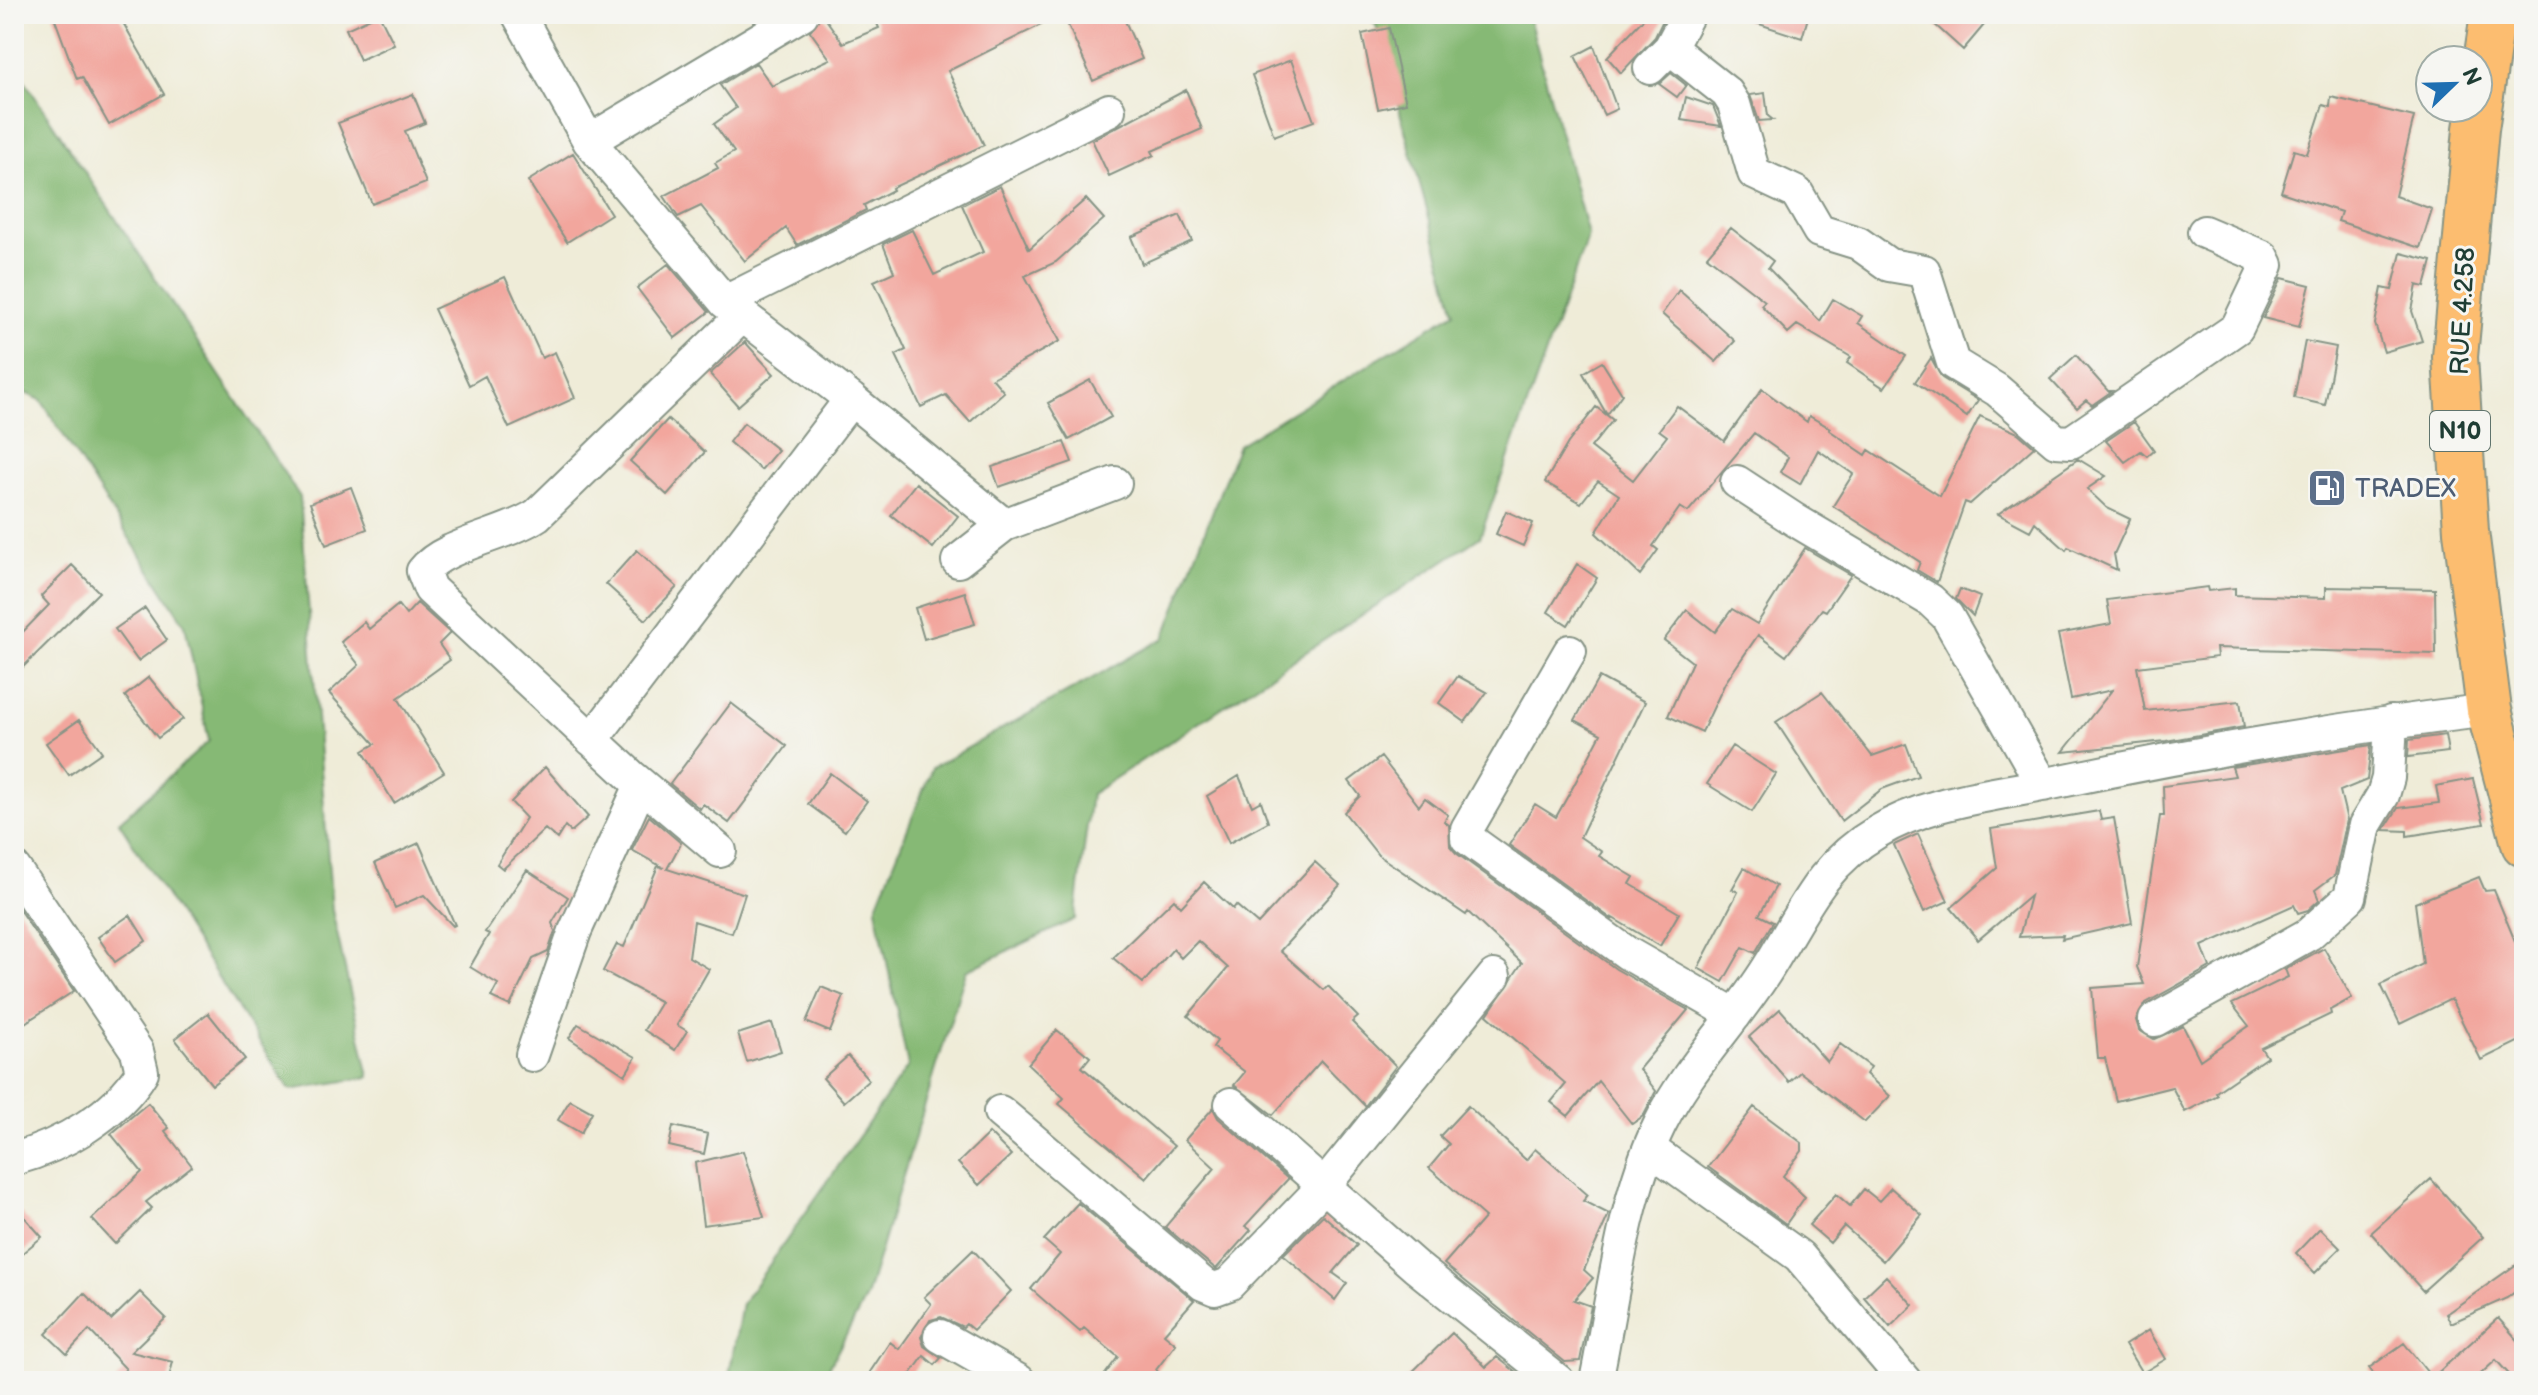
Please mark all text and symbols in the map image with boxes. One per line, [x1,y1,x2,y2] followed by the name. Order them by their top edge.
[2414,44,2494,124] north arrow
[2455,64,2487,90] text: N
[2445,246,2482,376] street label: RUE 4.258
[2430,411,2490,451] road number: N10
[2306,467,2348,509] fuel station icon: TRADEX
[2355,474,2456,505] place label: TRADEX

